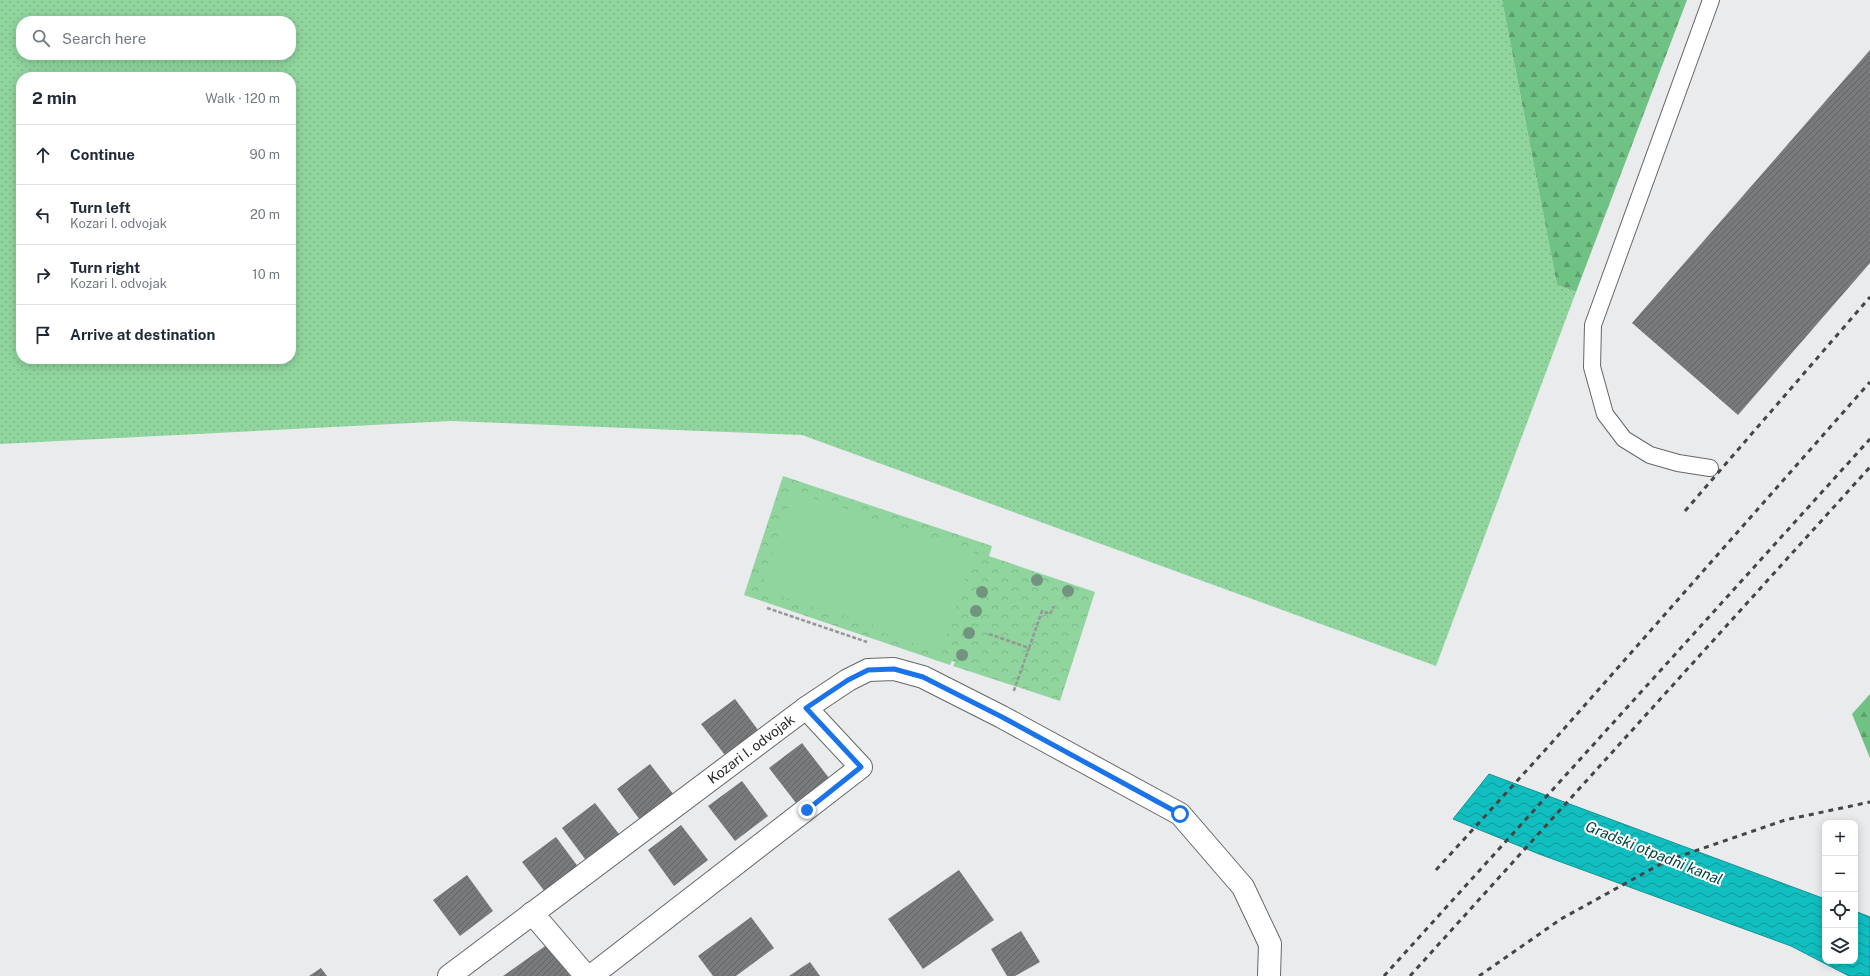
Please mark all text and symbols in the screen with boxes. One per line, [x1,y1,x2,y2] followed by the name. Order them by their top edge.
[16,16,296,60] search box
[30,27,52,49] icon: search
[62,30,146,47] text: Search here
[32,88,77,108] text: 2 min
[205,91,280,106] text: Walk · 120 m
[32,144,54,166] icon: ahead
[70,146,135,163] text: Continue
[250,147,280,162] text: 90 m
[70,199,131,216] text: Turn left
[32,204,54,226] icon: left
[250,207,280,222] text: 20 m
[70,216,167,231] text: Kozari I. odvojak
[70,259,140,276] text: Turn right
[32,264,54,286] icon: right
[252,267,280,282] text: 10 m
[70,276,167,291] text: Kozari I. odvojak
[32,324,54,346] icon: arrive
[70,326,215,343] text: Arrive at destination
[704,711,798,787] street label: Kozari I. odvojak
[798,801,816,819] route end
[1171,805,1189,823] route start
[1583,817,1725,888] water label: Gradski otpadni kanal
[1822,820,1858,964] map controls
[1822,820,1858,856] button: +
[1822,856,1858,892] button: −
[1822,892,1858,928] button: locate
[1822,928,1858,964] button: layers

